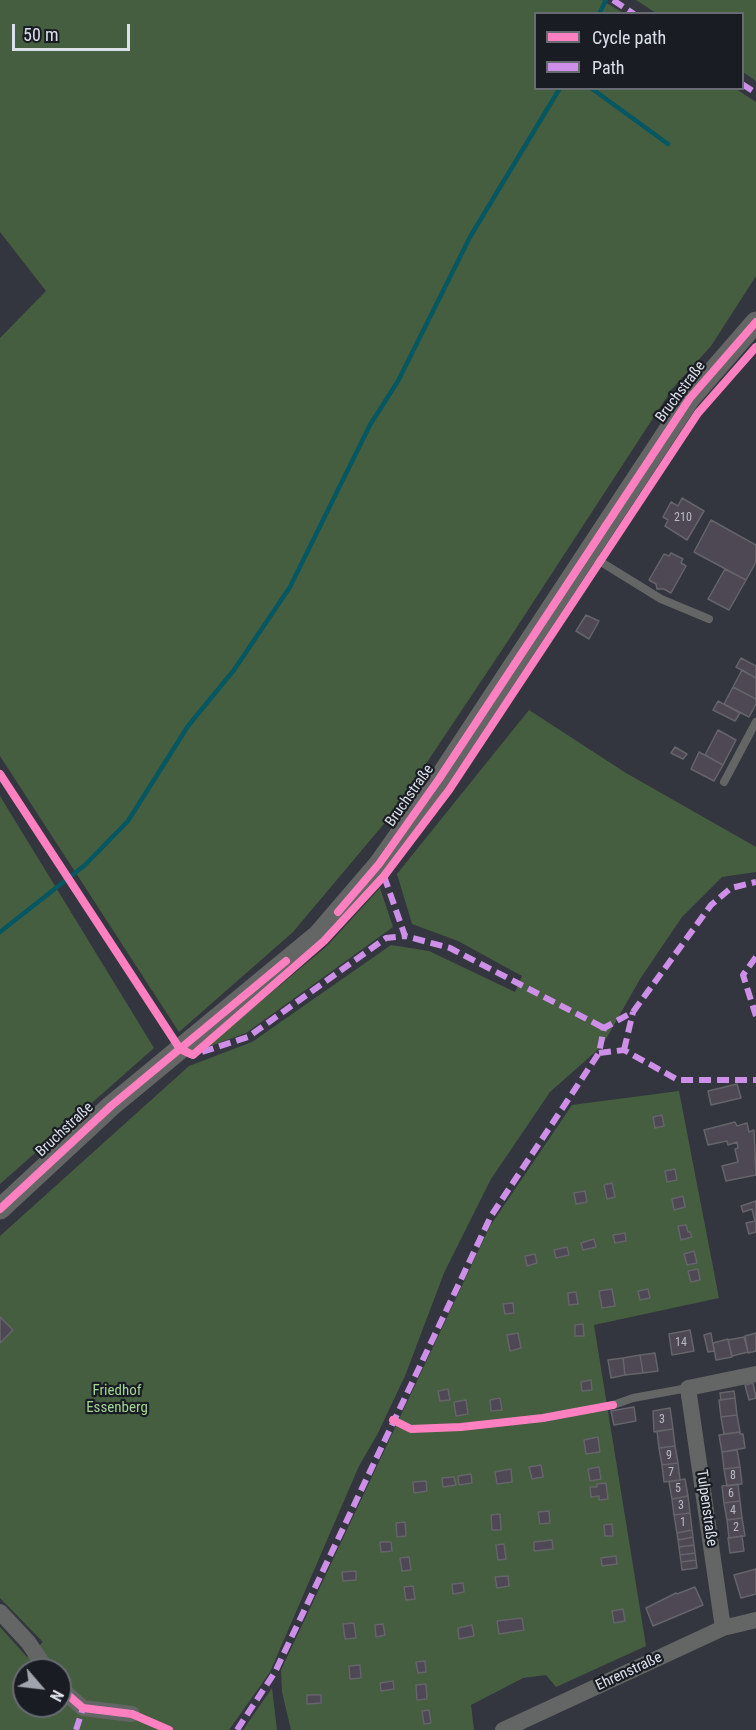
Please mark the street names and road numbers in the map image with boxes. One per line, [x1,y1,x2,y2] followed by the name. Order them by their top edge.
[652,358,710,426] street label: Bruchstraße
[382,761,438,831] street label: Bruchstraße
[33,1099,97,1161] street label: Bruchstraße
[692,1469,720,1547] street label: Tulpenstraße
[593,1649,665,1695] street label: Ehrenstraße

